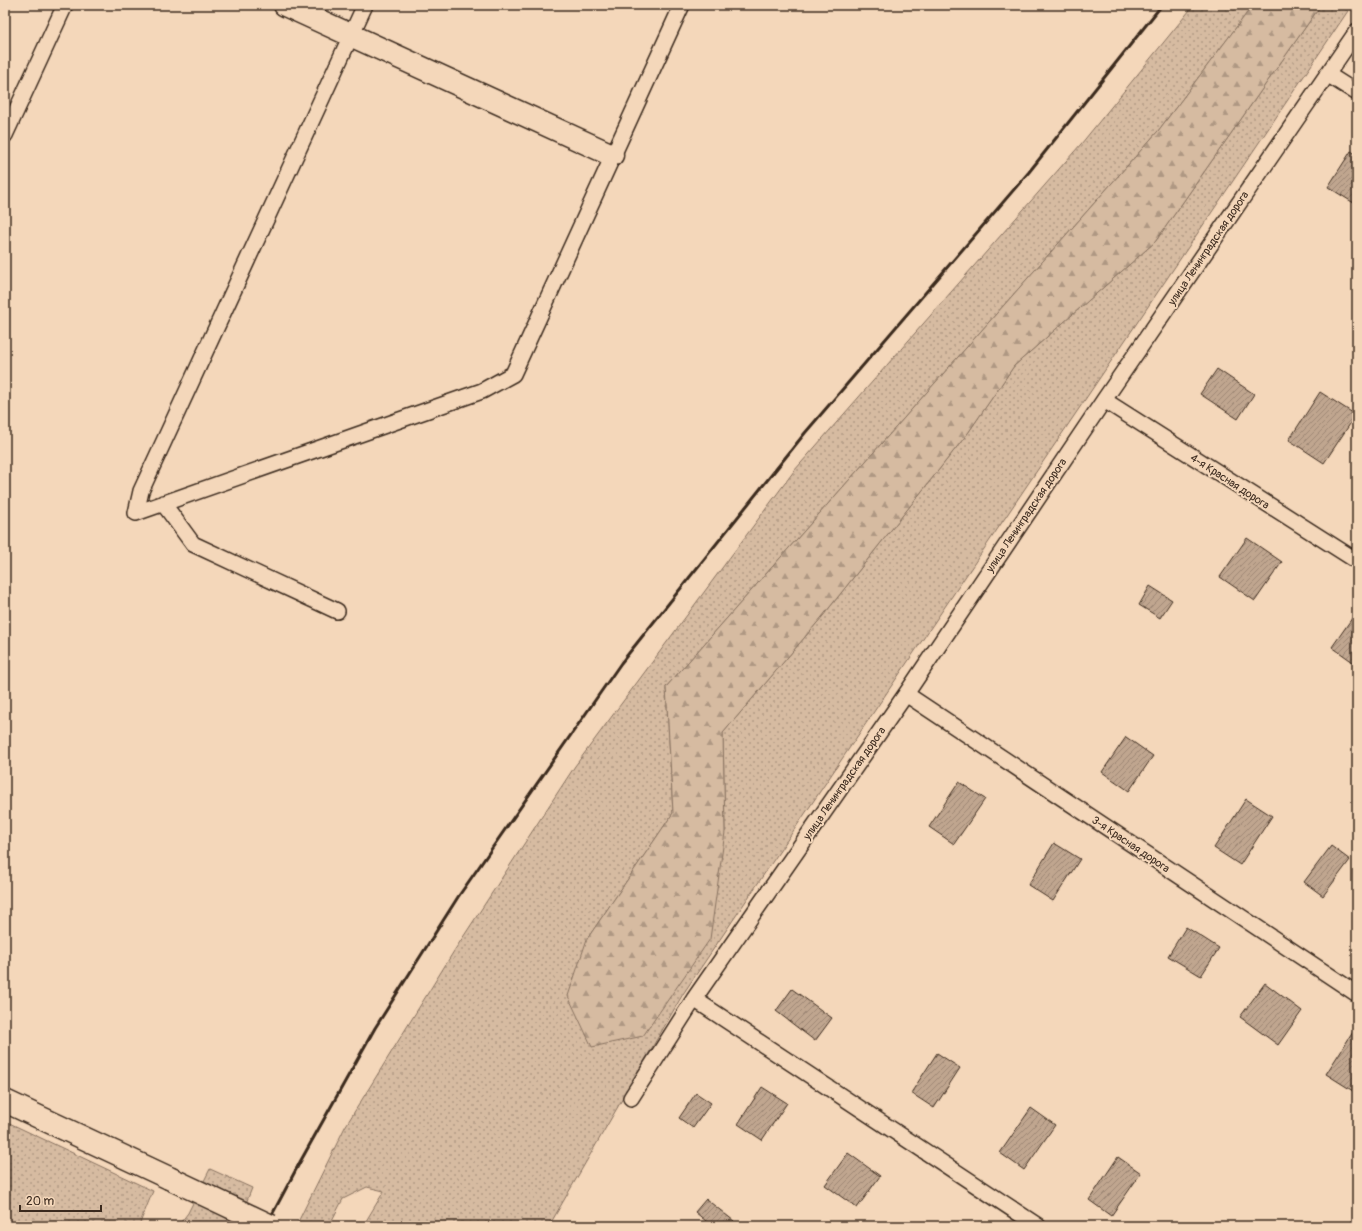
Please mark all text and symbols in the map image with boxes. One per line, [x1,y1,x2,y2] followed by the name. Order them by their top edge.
[1165,189,1251,309] street label: улица Ленинградская дорога
[1188,451,1272,512] street label: 4-я Красная дорога
[983,456,1069,576] street label: улица Ленинградская дорога
[800,724,888,843] street label: улица Ленинградская дорога
[1089,814,1172,875] street label: 3-я Красная дорога
[20,1187,101,1213] scale bar
[26,1194,55,1209] text: 20 m

